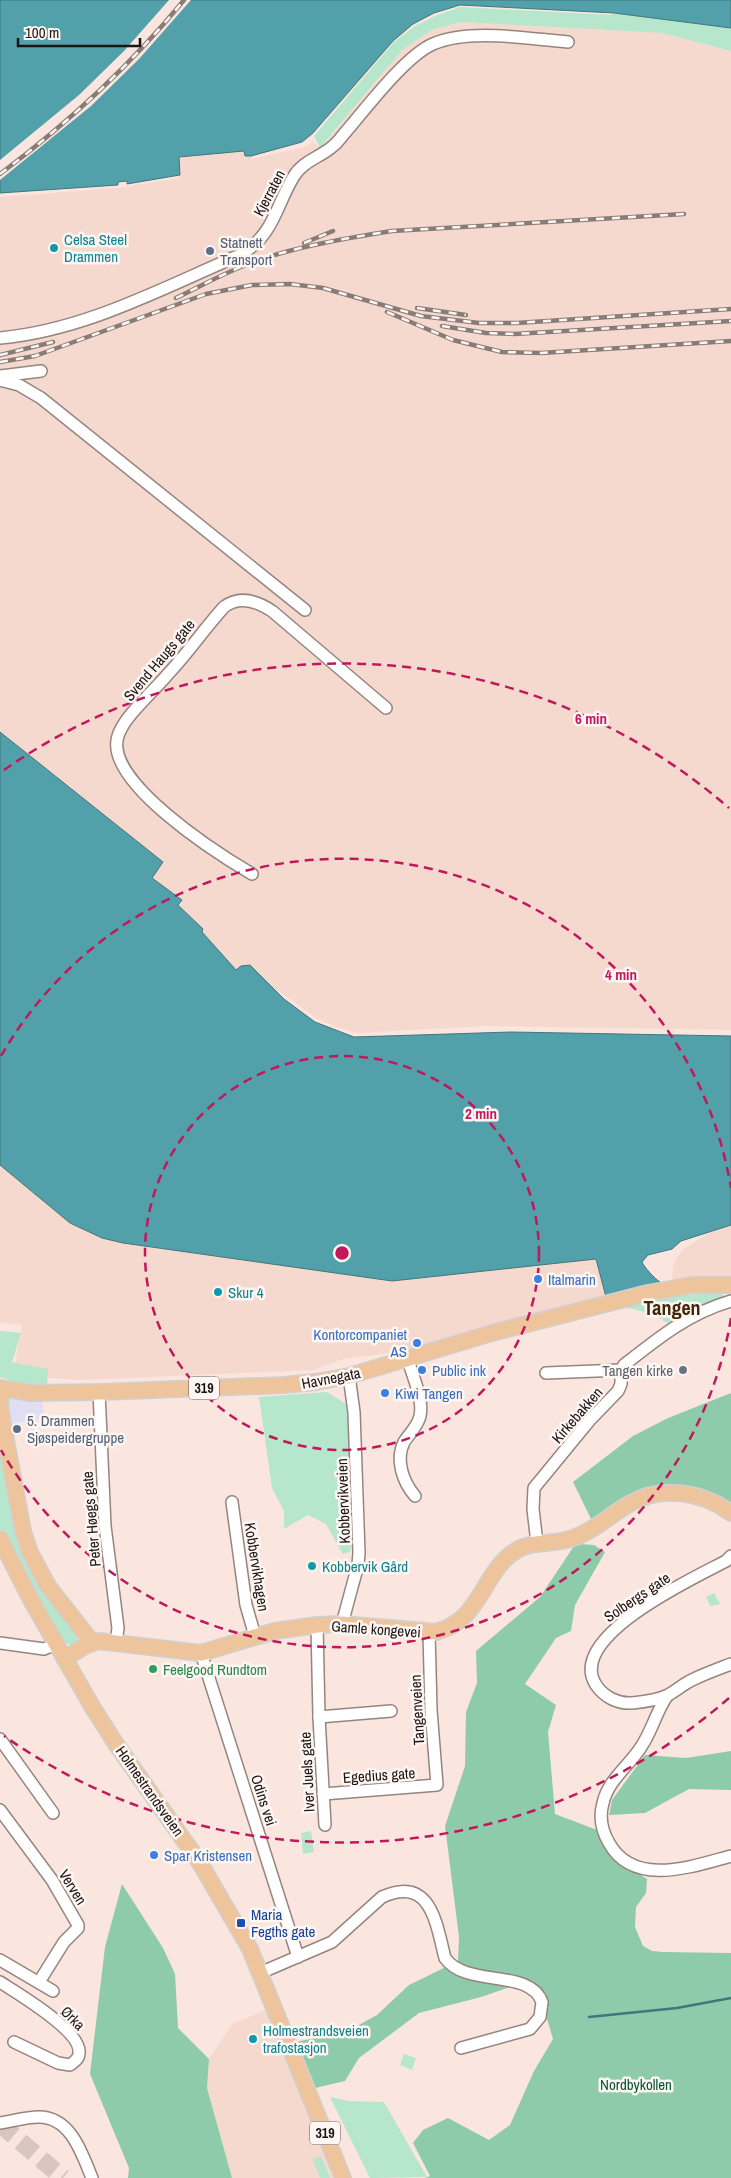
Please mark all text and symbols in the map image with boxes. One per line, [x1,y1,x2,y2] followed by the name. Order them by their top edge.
[18,15,140,47] scale bar
[25,22,59,43] text: 100 m
[248,166,290,220] street label: Kjerraten
[64,229,127,267] place label: Celsa Steel Drammen
[220,232,273,270] place label: Statnett Transport
[48,242,60,254] marker: Celsa Steel Drammen
[204,245,216,257] marker: Statnett Transport
[118,614,200,706] street label: Svend Haugs gate
[575,708,607,729] text: 6 min
[605,964,637,985] text: 4 min
[465,1103,497,1124] text: 2 min
[333,1244,351,1262] centre of rings
[548,1269,596,1290] place label: Italmarin
[532,1273,544,1285] marker: Italmarin
[228,1282,264,1303] place label: Skur 4
[212,1286,224,1298] marker: Skur 4
[643,1294,701,1321] district label: Tangen
[313,1324,408,1362] place label: Kontorcompaniet AS
[411,1337,423,1349] marker: Kontorcompaniet AS
[432,1360,487,1381] place label: Public ink
[602,1360,673,1381] place label: Tangen kirke
[300,1362,362,1394] street label: Havnegata
[416,1364,428,1376] marker: Public ink
[677,1364,689,1376] marker: Tangen kirke
[189,1376,219,1400] road number: 319
[547,1382,607,1448] street label: Kirkebakken
[395,1383,463,1404] place label: Kiwi Tangen
[379,1387,391,1399] marker: Kiwi Tangen
[27,1410,124,1448] place label: 5. Drammen Sjøspeidergruppe
[11,1423,23,1435] marker: 5. Drammen Sjøspeidergruppe
[331,1458,355,1544] street label: Kobbervikveien
[76,1470,106,1568] street label: Peter Høegs gate
[240,1521,274,1613] street label: Kobbervikhagen
[322,1556,408,1577] place label: Kobbervik Gård
[306,1560,318,1572] marker: Kobbervik Gård
[600,1567,674,1627] street label: Solbergs gate
[331,1615,421,1643] street label: Gamle kongevei
[163,1659,267,1680] place label: Feelgood Rundtom
[147,1663,159,1675] marker: Feelgood Rundtom
[405,1674,429,1746] street label: Tangenveien
[294,1731,320,1812] street label: Iver Juels gate
[111,1742,189,1840] street label: Holmestrandsveien
[342,1762,416,1788] street label: Egedius gate
[246,1772,282,1828] street label: Odins vei
[164,1845,252,1866] place label: Spar Kristensen
[148,1849,160,1861] marker: Spar Kristensen
[54,1865,92,1909] street label: Verven
[251,1904,316,1942] place label: Maria Fegths gate
[235,1917,247,1929] marker: Maria Fegths gate
[56,2001,90,2035] street label: Ørka
[263,2020,369,2058] place label: Holmestrandsveien trafostasjon
[247,2033,259,2045] marker: Holmestrandsveien trafostasjon
[600,2074,672,2095] park label: Nordbykollen
[310,2122,340,2144] road number: 319

